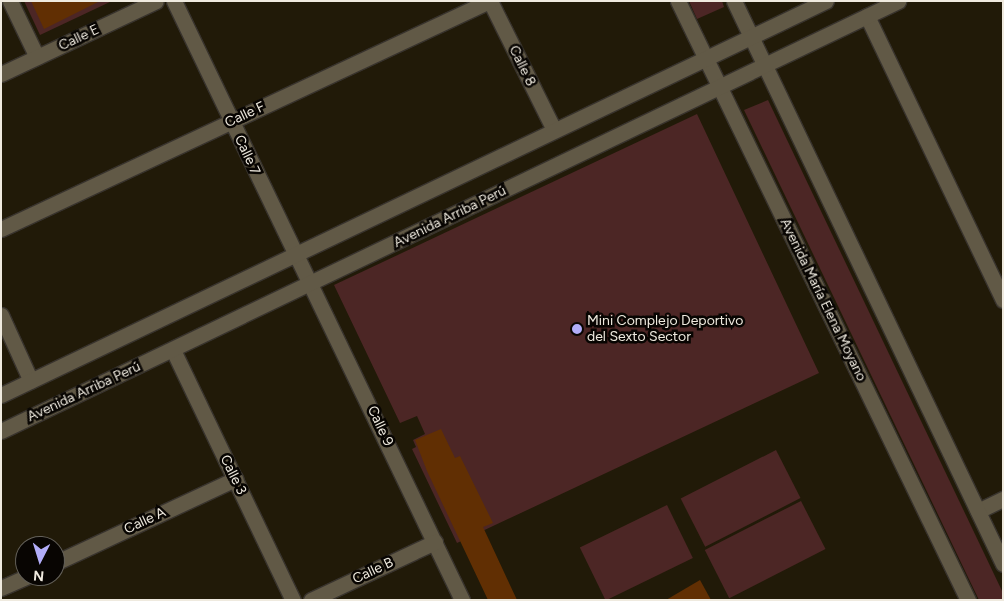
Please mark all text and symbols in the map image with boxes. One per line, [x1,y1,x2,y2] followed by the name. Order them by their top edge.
[56,21,102,55] street label: Calle E
[505,43,539,89] street label: Calle 8
[222,98,268,132] street label: Calle F
[231,132,263,178] street label: Calle 7
[391,182,509,252] street label: Avenida Arriba Perú
[776,216,870,384] street label: Avenida María Elena Moyano
[587,313,743,346] place label: Mini Complejo Deportivo del Sexto Sector
[571,323,583,335] marker: Mini Complejo Deportivo del Sexto Sector
[25,358,143,426] street label: Avenida Arriba Perú
[363,403,397,449] street label: Calle 9
[216,452,250,498] street label: Calle 3
[122,504,168,538] street label: Calle A
[15,536,65,586] north arrow
[350,554,396,588] street label: Calle B
[33,567,45,584] text: N

